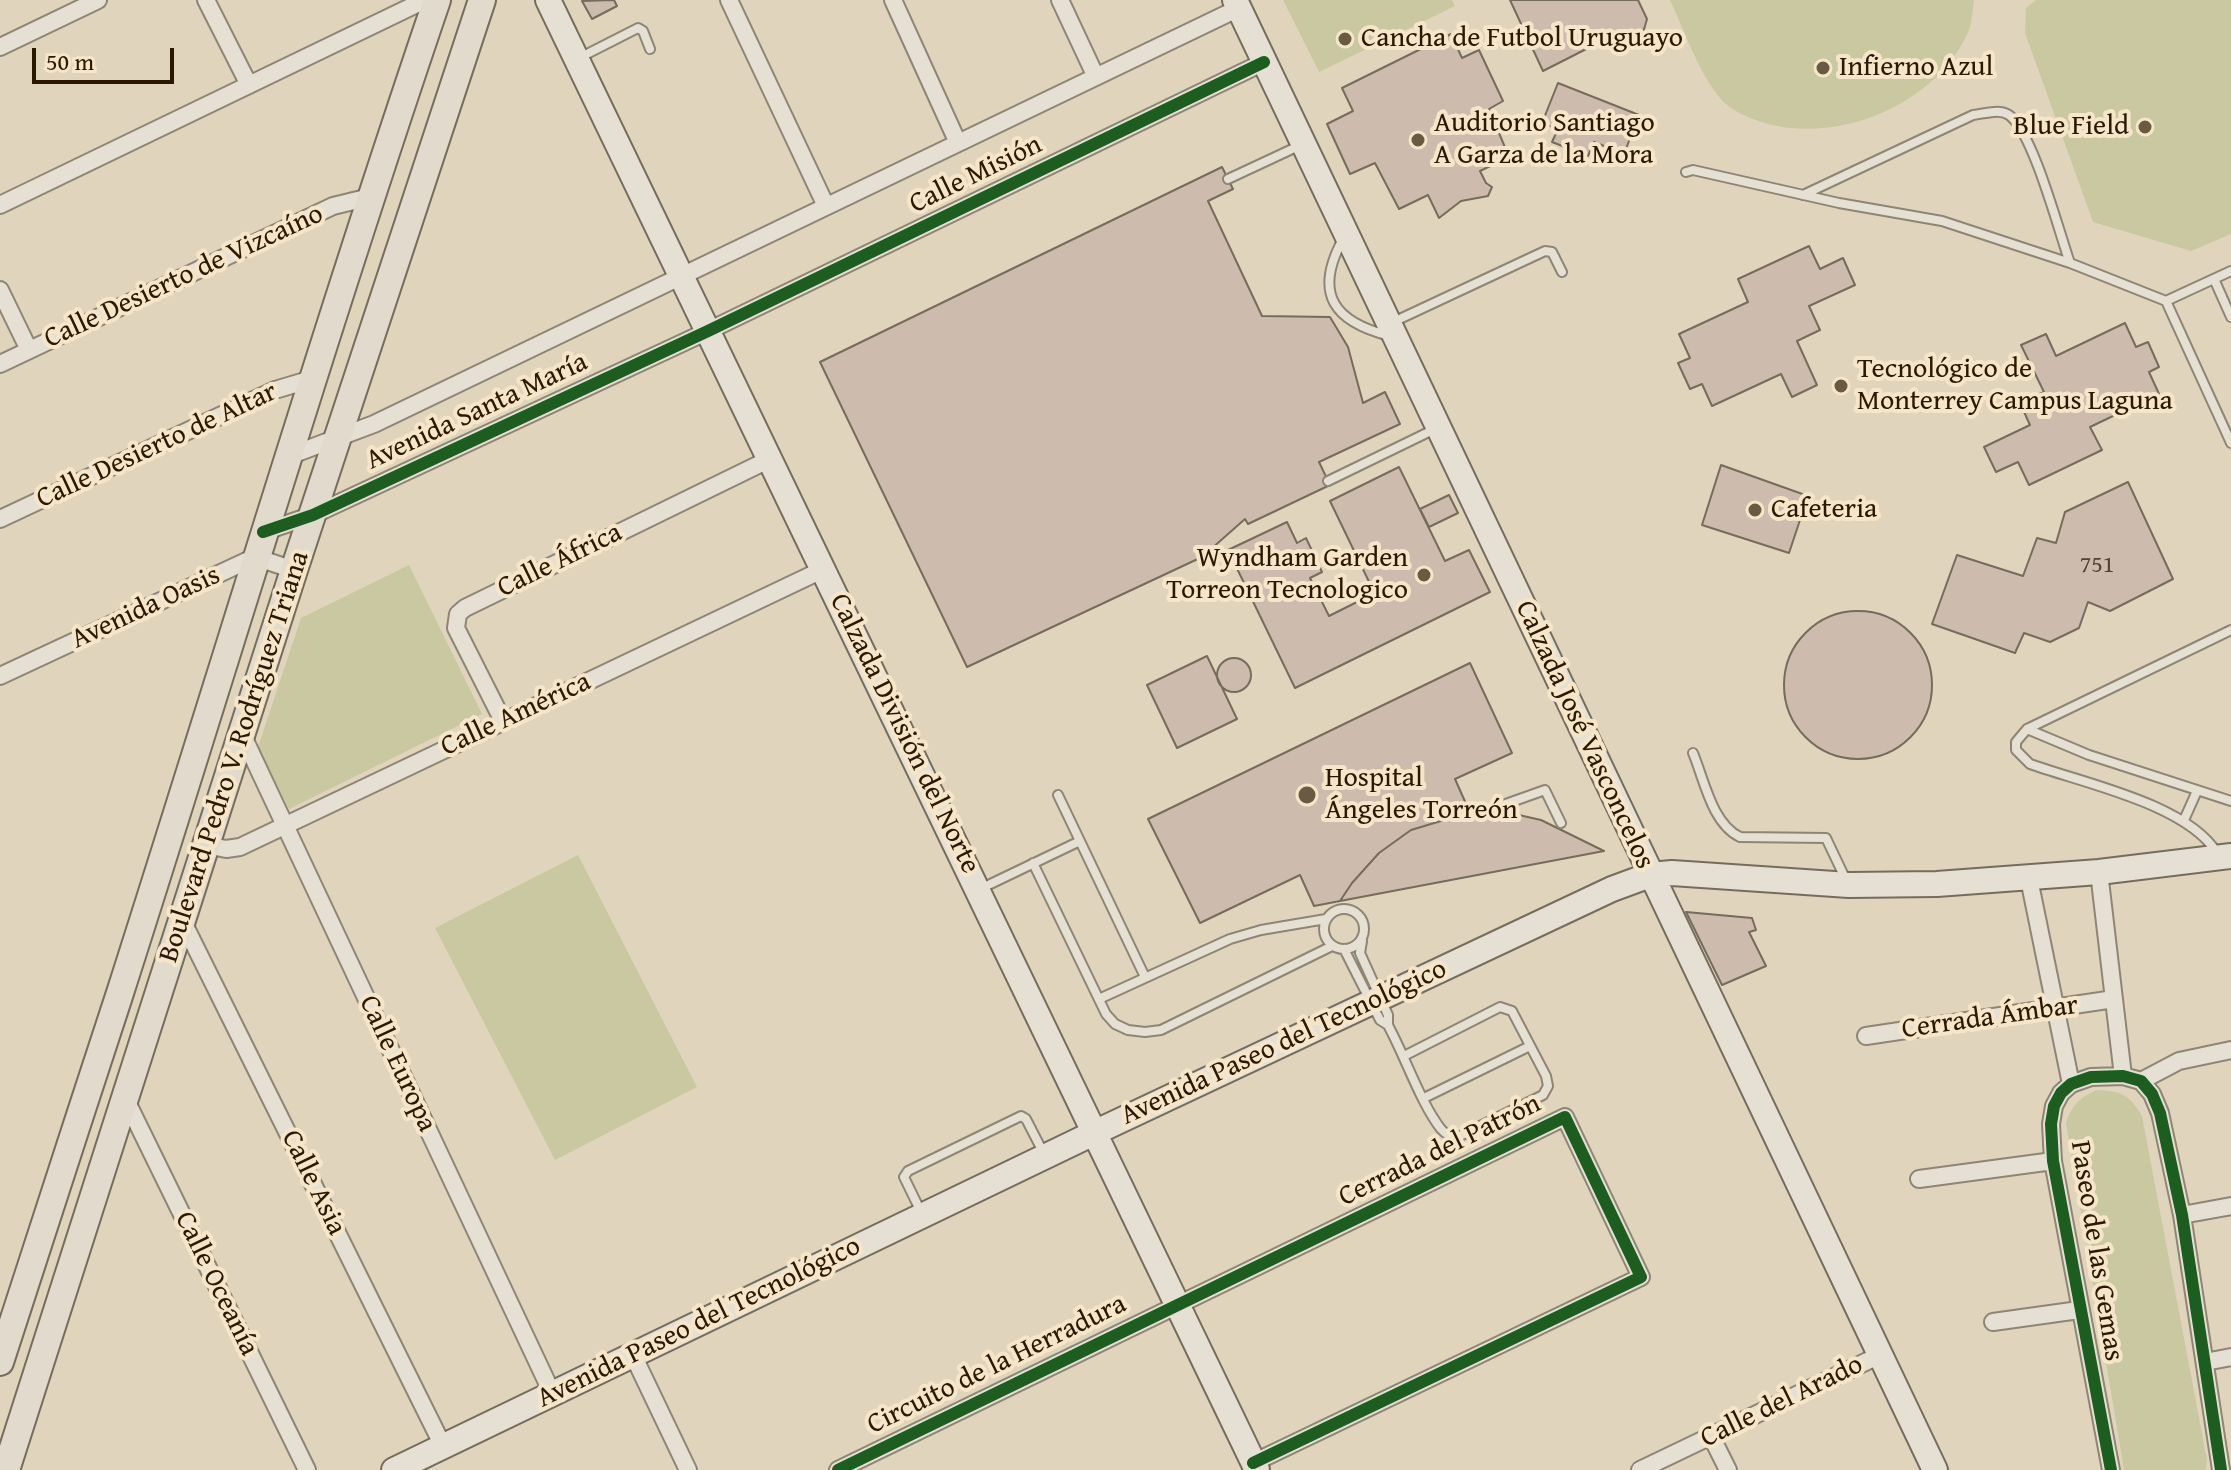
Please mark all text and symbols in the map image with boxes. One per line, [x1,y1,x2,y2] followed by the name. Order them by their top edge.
[1361,22,1683,56] place label: Cancha de Futbol Uruguayo
[1336,30,1354,48] marker: Cancha de Futbol Uruguayo
[36,32,178,82] scale bar
[46,44,94,79] text: 50 m
[1839,51,1993,85] place label: Infierno Azul
[1814,59,1832,77] marker: Infierno Azul
[1434,107,1655,173] place label: Auditorio Santiago A Garza de la Mora
[2013,110,2129,144] place label: Blue Field
[2136,118,2154,136] marker: Blue Field
[904,128,1048,222] street label: Calle Misión
[1409,131,1427,149] marker: Auditorio Santiago A Garza de la Mora
[39,198,329,356] street label: Calle Desierto de Vizcaíno
[361,346,593,478] street label: Avenida Santa María
[1857,353,2173,419] place label: Tecnológico de Monterrey Campus Laguna
[31,376,283,516] street label: Calle Desierto de Altar
[1832,377,1850,395] marker: Tecnológico de Monterrey Campus Laguna
[1771,493,1877,527] place label: Cafeteria
[1746,501,1764,519] marker: Cafeteria
[492,516,628,606] street label: Calle África
[1166,542,1408,608] place label: Wyndham Garden Torreon Tecnologico
[153,547,317,967] street label: Boulevard Pedro V. Rodríguez Triana
[2080,552,2114,580] house number: 751
[66,559,226,657] street label: Avenida Oasis
[1415,566,1433,584] marker: Wyndham Garden Torreon Tecnologico
[822,589,986,879] street label: Calzada División del Norte
[1507,596,1661,874] street label: Calzada José Vasconcelos
[436,666,596,764] street label: Calle América
[1325,762,1518,828] place label: Hospital Ángeles Torreón
[1296,784,1318,806] marker: Hospital Ángeles Torreón
[1116,953,1452,1133] street label: Avenida Paseo del Tecnológico
[1900,989,2080,1047] street label: Cerrada Ámbar
[351,990,443,1138] street label: Calle Europa
[1334,1088,1546,1214] street label: Cerrada del Patrón
[273,1125,353,1241] street label: Calle Asia
[2062,1139,2130,1363] street label: Paseo de las Gemas
[167,1206,265,1362] street label: Calle Oceanía
[532,1230,866,1416] street label: Avenida Paseo del Tecnológico
[862,1288,1132,1442] street label: Circuito de la Herradura
[1695,1348,1869,1456] street label: Calle del Arado

